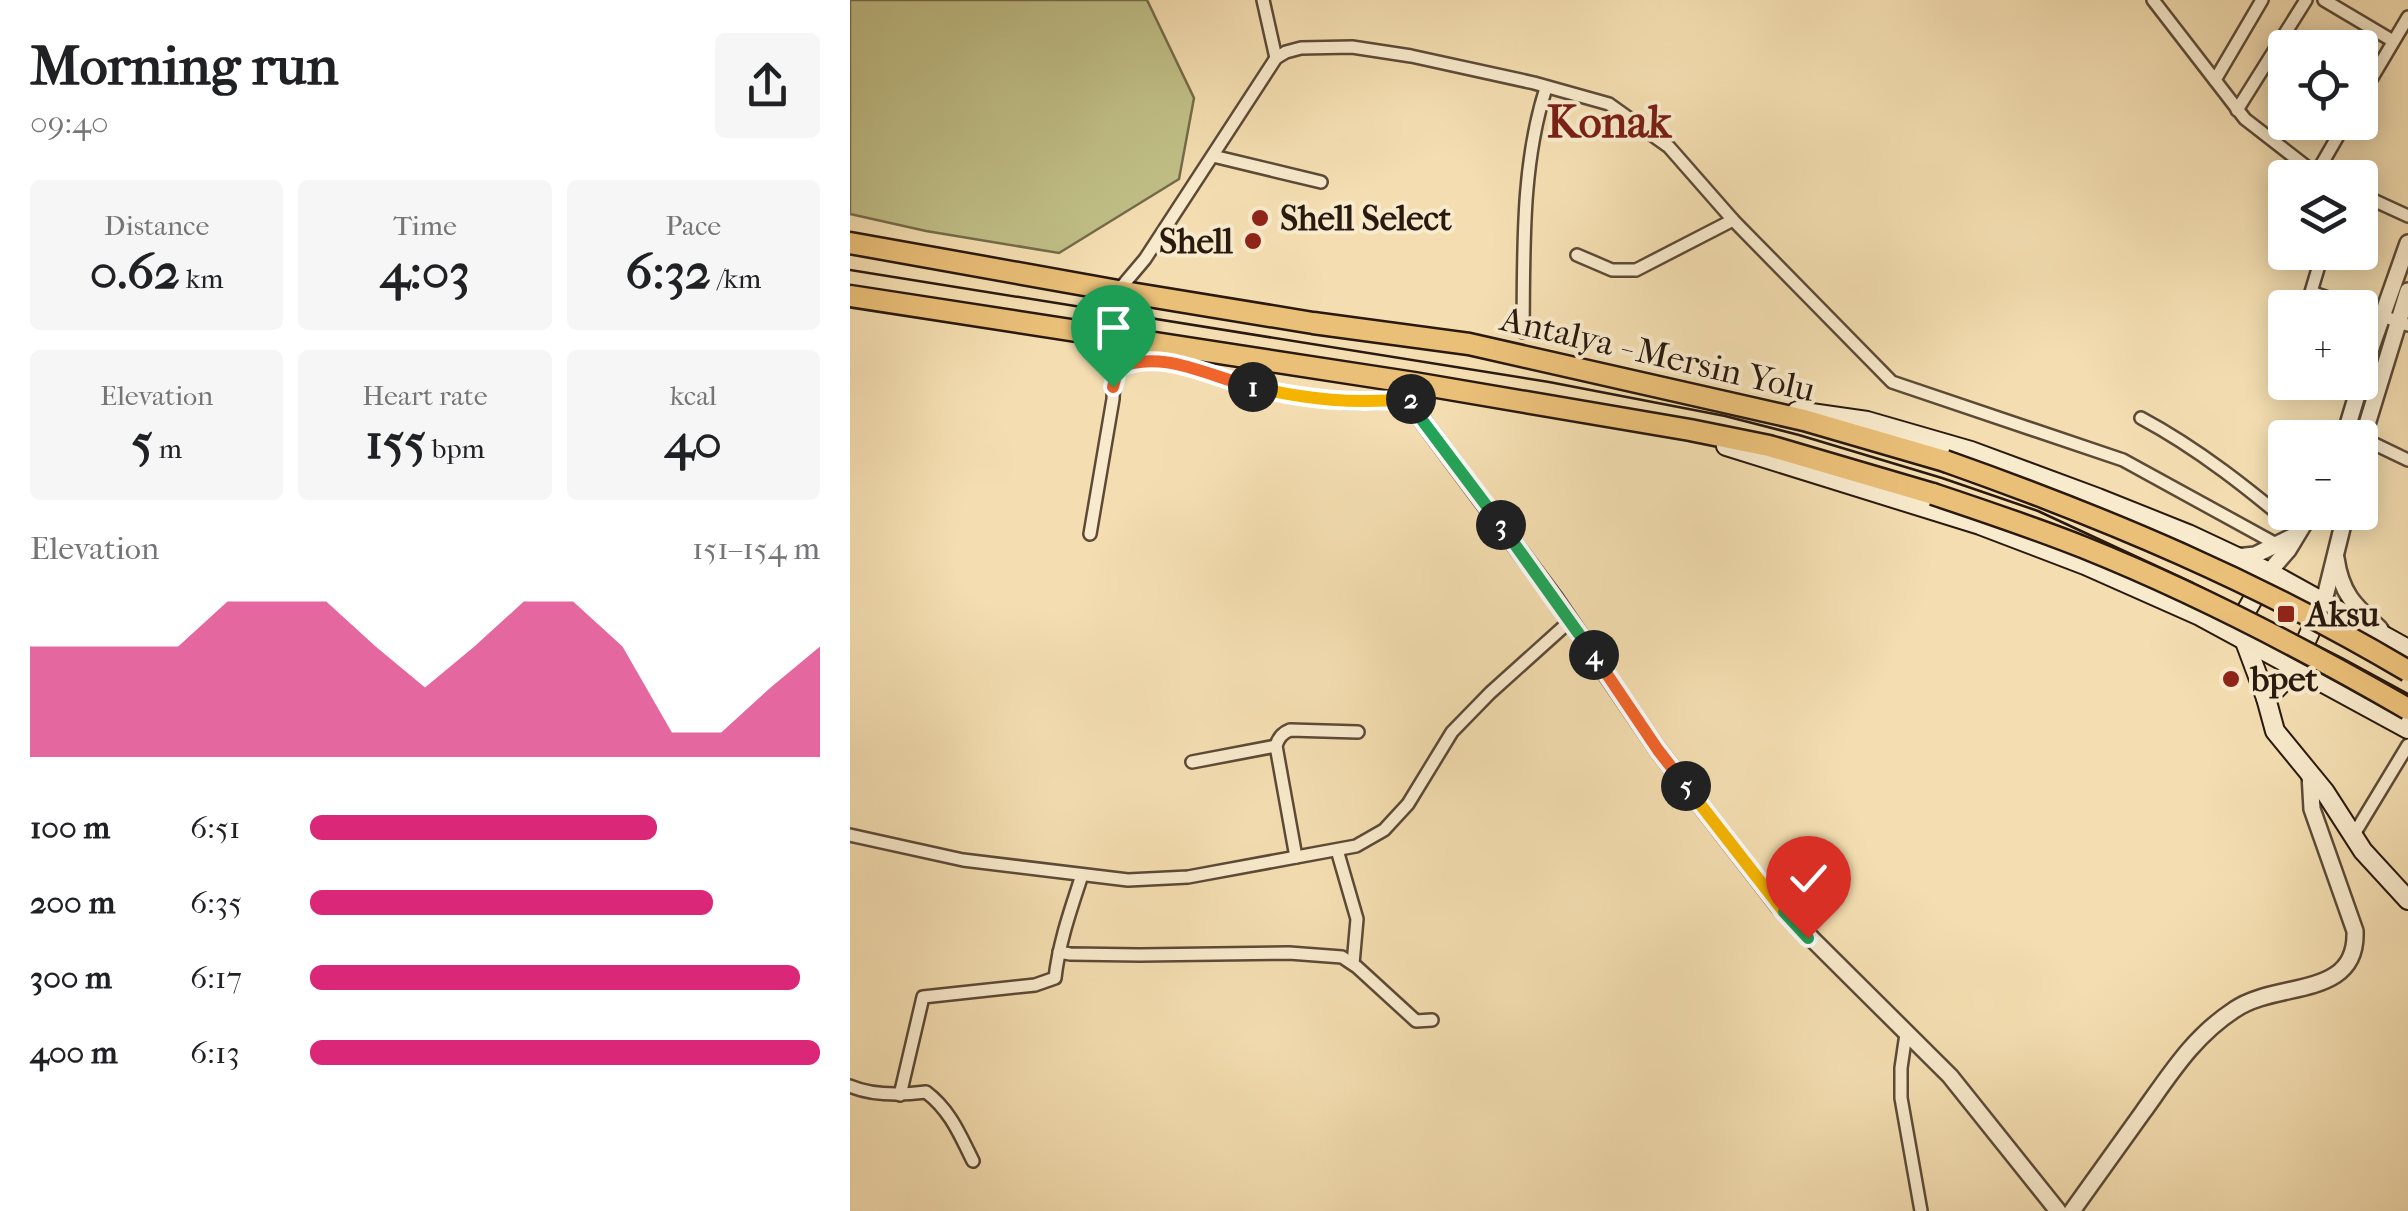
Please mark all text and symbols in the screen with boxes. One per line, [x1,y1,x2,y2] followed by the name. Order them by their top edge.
[2268,30,2378,530] map controls
[2268,30,2378,140] button: locate
[715,33,820,138] button: share
[30,34,338,98] text: Morning run
[1547,96,1673,149] district label: Konak
[30,104,109,141] text: 09:40
[2268,160,2378,270] button: layers
[1280,198,1452,239] place label: Shell Select
[1249,207,1271,229] marker: Shell Select
[104,209,209,242] text: Distance
[393,209,457,242] text: Time
[665,209,721,242] text: Pace
[1159,221,1233,262] place label: Shell
[1242,230,1264,252] marker: Shell
[90,242,180,301] text: 0.62
[380,242,470,301] text: 4:03
[625,242,711,301] text: 6:32
[180,262,224,295] text: km
[711,262,761,295] text: /km
[1071,285,1156,388] pin
[2268,290,2378,400] button: +
[1495,298,1819,411] street label: Antalya - Mersin Yolu
[1086,300,1141,355] icon: arrive
[1228,362,1278,412] pin: 1
[1248,370,1258,403] text: 1
[1386,374,1436,424] pin: 2
[100,379,213,412] text: Elevation
[362,379,488,412] text: Heart rate
[670,379,717,412] text: kcal
[1404,382,1418,415] text: 2
[131,412,153,471] text: 5
[365,412,426,471] text: 155
[665,412,722,471] text: 40
[2268,420,2378,530] button: −
[153,432,182,465] text: m
[426,432,485,465] text: bpm
[1476,500,1526,550] pin: 3
[1495,508,1507,541] text: 3
[30,530,159,567] text: Elevation
[692,530,820,567] text: 151–154 m
[2304,594,2380,635] place label: Aksu
[2275,603,2297,625] marker: Aksu
[1569,630,1619,680] pin: 4
[1586,638,1602,671] text: 4
[2249,659,2319,700] place label: bpet
[2220,668,2242,690] marker: bpet
[1661,761,1711,811] pin: 5
[1680,769,1692,802] text: 5
[30,809,110,846] text: 100 m
[190,809,240,846] text: 6:51
[1766,836,1851,939] pin
[1781,851,1836,906] icon: check
[30,884,115,921] text: 200 m
[190,884,242,921] text: 6:35
[30,959,112,996] text: 300 m
[190,959,242,996] text: 6:17
[30,1034,118,1071] text: 400 m
[190,1034,240,1071] text: 6:13

